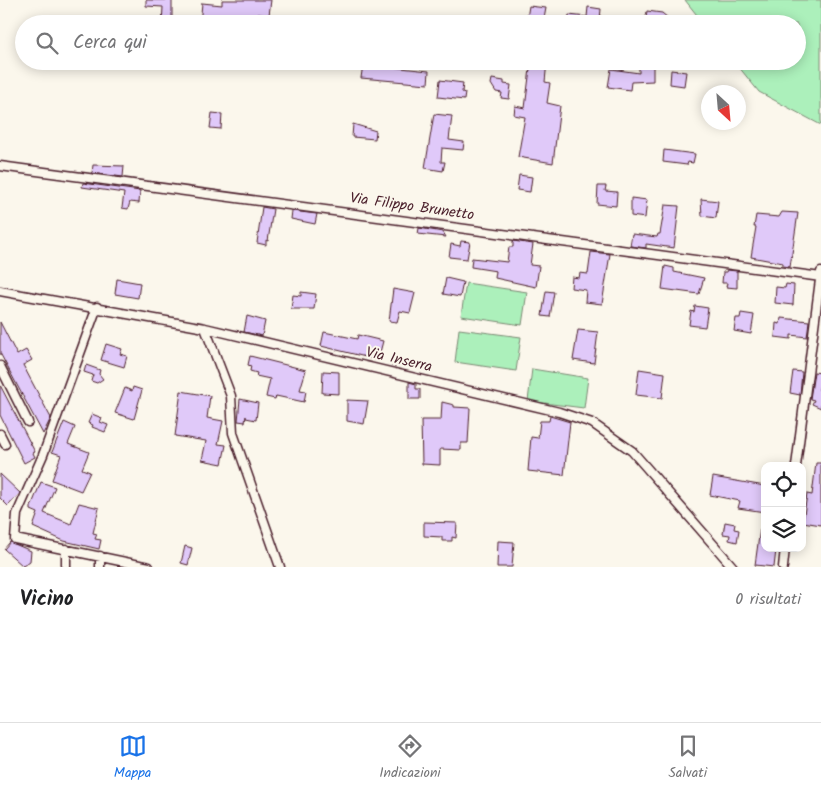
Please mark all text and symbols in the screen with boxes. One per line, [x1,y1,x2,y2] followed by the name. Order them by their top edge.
[15,15,806,70] search box
[73,28,147,58] text: Cerca qui
[33,29,61,57] icon: search
[701,85,746,130] north arrow
[348,186,476,228] street label: Via Filippo Brunetto
[363,341,435,379] street label: Via Inserra
[761,462,806,552] map controls
[761,462,806,507] button: locate
[761,507,806,552] button: layers
[20,583,74,616] text: Vicino
[735,587,801,612] text: 0 risultati
[114,732,151,784] tab: Mappa
[379,732,441,784] tab: Indicazioni
[668,732,707,784] tab: Salvati

